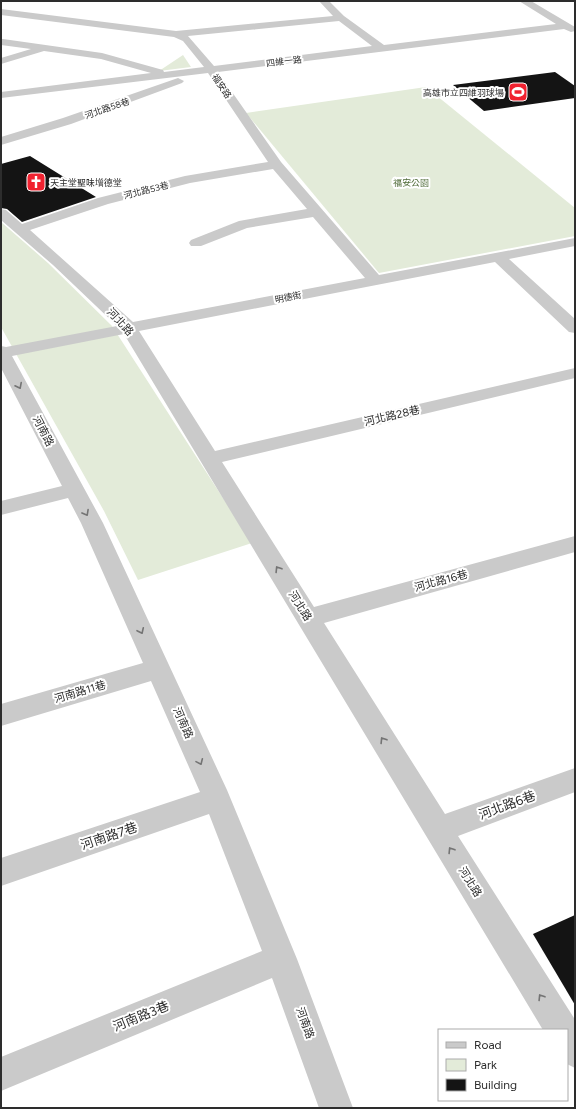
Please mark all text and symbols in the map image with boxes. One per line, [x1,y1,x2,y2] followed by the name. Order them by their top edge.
[265,53,303,69] street label: 四維一路
[210,72,234,100] street label: 福安路
[507,81,529,103] sports icon: 高雄市立四維羽球場
[423,87,504,98] place label: 高雄市立四維羽球場
[83,95,131,121] street label: 河北路58巷
[25,171,47,193] church icon: 天主堂聖味增德堂
[50,177,122,188] place label: 天主堂聖味增德堂
[393,177,429,188] park label: 福安公園
[122,179,170,201] street label: 河北路53巷
[274,289,302,305] street label: 明德街
[104,305,136,339] street label: 河北路
[14,381,22,389] one-way arrow
[363,403,421,429] street label: 河北路28巷
[30,413,56,449] street label: 河南路
[82,509,89,516] one-way arrow
[275,567,282,574] one-way arrow
[413,568,469,594] street label: 河北路16巷
[286,589,314,623] street label: 河北路
[136,627,144,634] one-way arrow
[53,678,107,706] street label: 河南路11巷
[170,705,196,741] street label: 河南路
[380,737,387,744] one-way arrow
[195,758,203,766] one-way arrow
[477,788,537,822] street label: 河北路6巷
[79,819,139,853] street label: 河南路7巷
[449,848,456,855] one-way arrow
[456,865,484,899] street label: 河北路
[539,994,546,1001] one-way arrow
[111,998,171,1034] street label: 河南路3巷
[293,1005,317,1041] street label: 河南路
[438,1029,568,1101] legend
[474,1038,502,1052] text: Road
[474,1058,497,1072] text: Park
[474,1078,517,1092] text: Building

